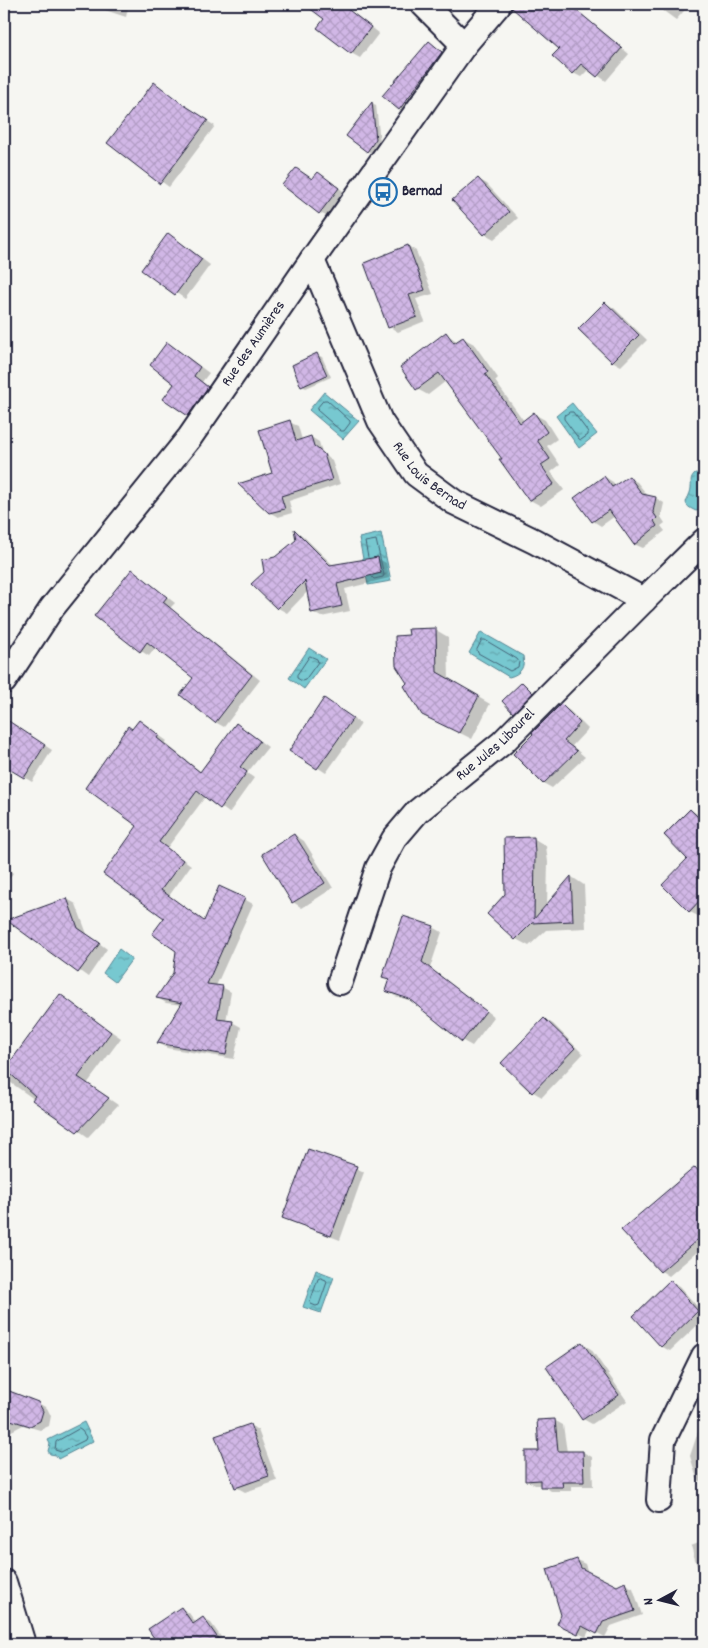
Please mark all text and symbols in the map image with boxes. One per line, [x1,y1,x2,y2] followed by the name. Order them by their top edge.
[368,177,398,207] bus stop icon: Bernad
[402,181,442,203] place label: Bernad
[217,297,291,391] street label: Rue des Aumières
[386,437,470,517] street label: Rue Louis Bernad
[451,704,541,787] street label: Rue Jules Libourel
[636,1576,686,1626] north arrow
[639,1597,659,1606] text: N

